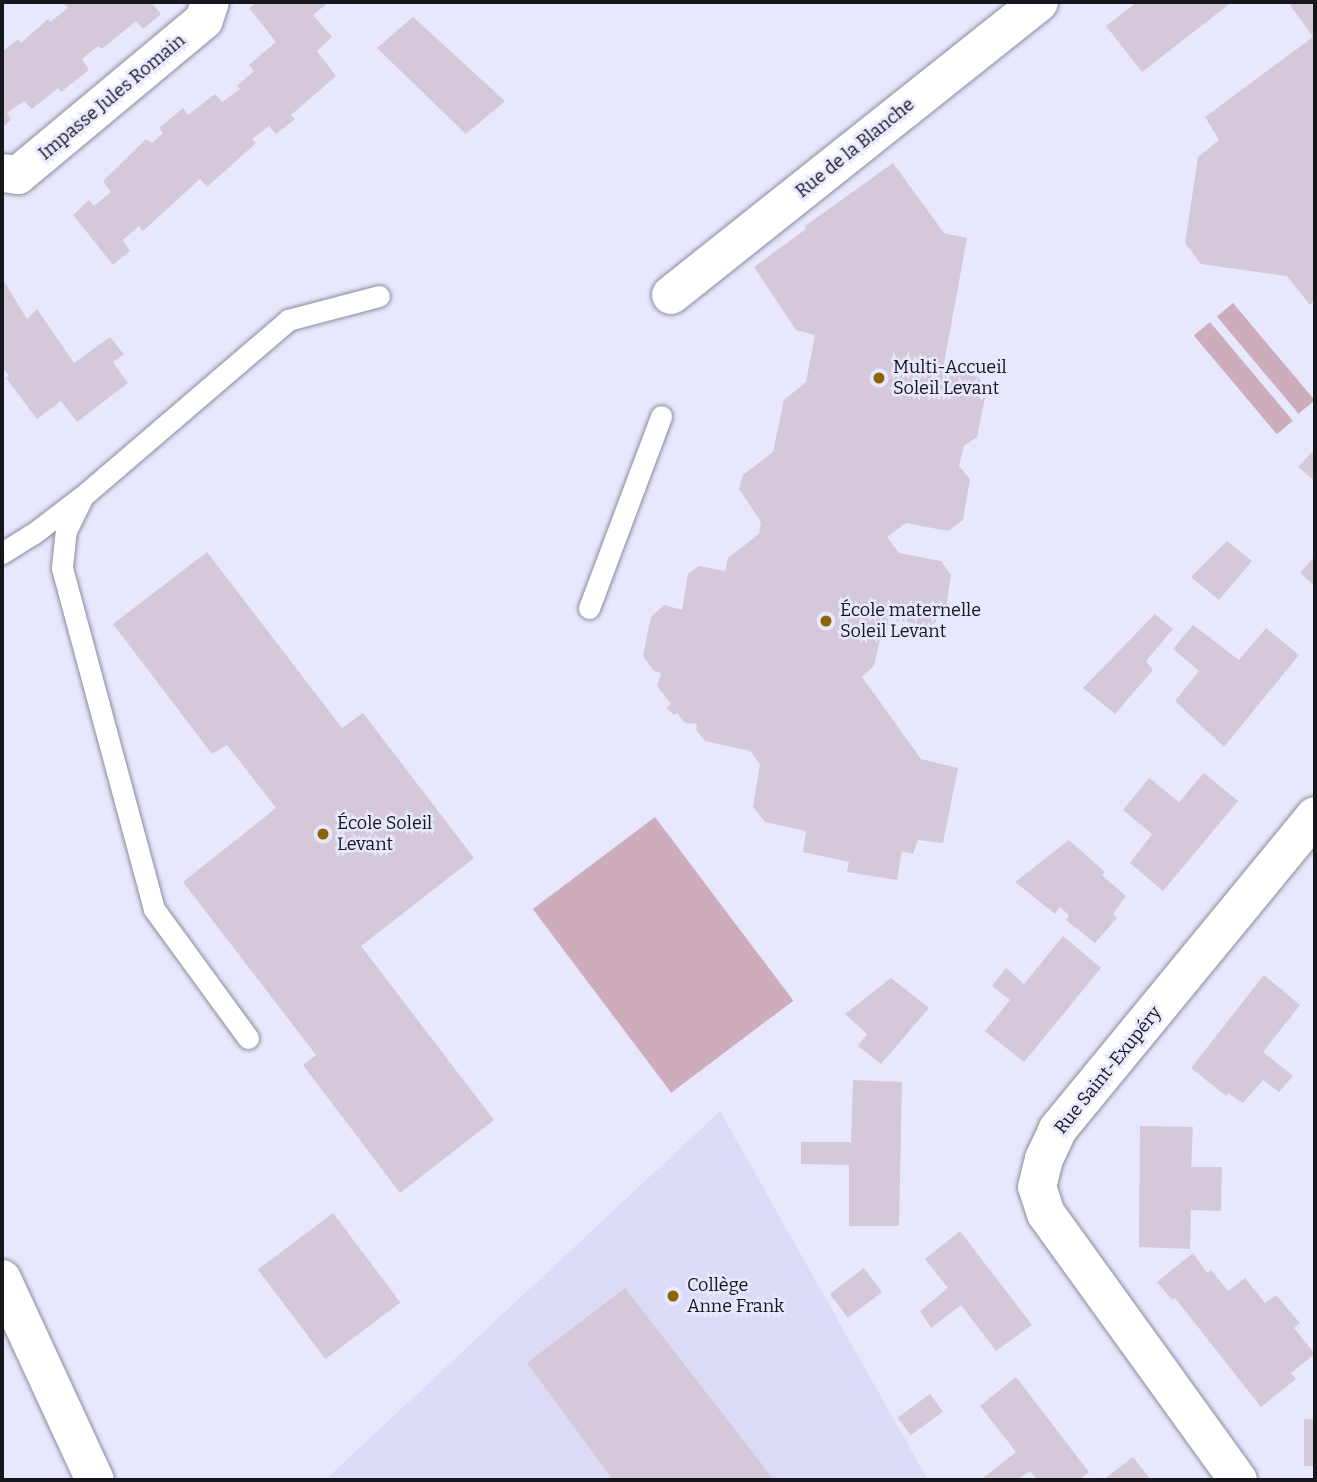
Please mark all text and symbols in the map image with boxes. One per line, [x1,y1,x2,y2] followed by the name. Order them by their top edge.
[34,29,190,165] street label: Impasse Jules Romain
[791,94,919,202] street label: Rue de la Blanche
[893,357,1007,400] place label: Multi-Accueil Soleil Levant
[871,370,887,386] marker: Multi-Accueil Soleil Levant
[840,600,981,642] place label: École maternelle Soleil Levant
[818,613,834,629] marker: École maternelle Soleil Levant
[337,813,432,856] place label: École Soleil Levant
[315,826,331,842] marker: École Soleil Levant
[1050,1002,1166,1138] street label: Rue Saint-Exupéry
[687,1275,784,1318] place label: Collège Anne Frank
[665,1288,681,1304] marker: Collège Anne Frank

